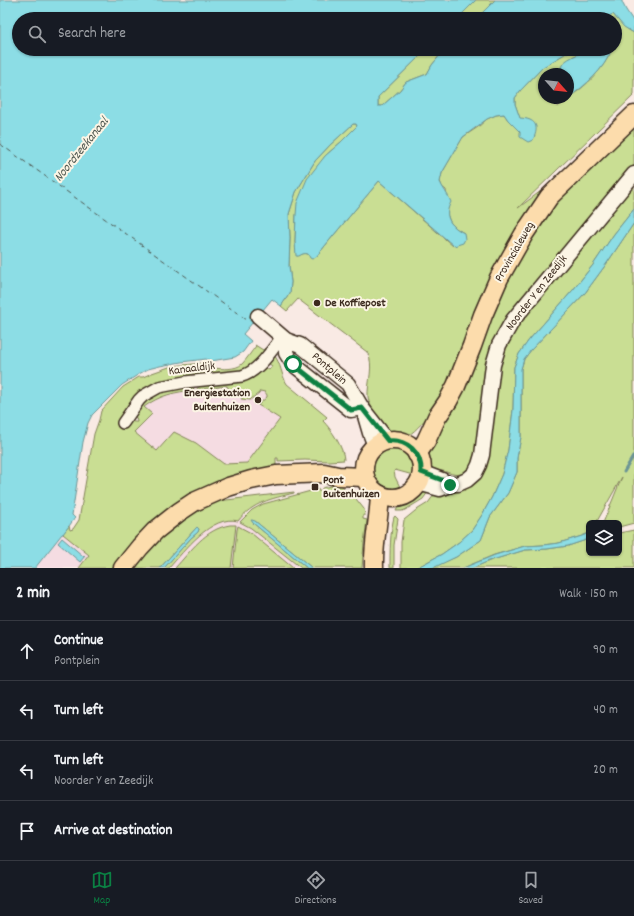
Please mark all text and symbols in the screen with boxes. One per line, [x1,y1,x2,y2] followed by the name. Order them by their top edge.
[12,12,622,56] search box
[26,23,48,45] icon: search
[58,23,126,45] text: Search here
[538,68,574,104] north arrow
[50,113,114,186] water label: Noordzeekanaal
[491,219,539,285] street label: Provincialeweg
[502,252,572,334] street label: Noorder Y en Zeedijk
[325,295,386,312] place label: De Koffiepost
[312,298,322,308] marker: De Koffiepost
[308,349,351,390] street label: Pontplein
[284,355,302,373] route start
[168,358,216,380] street label: Kanaaldijk
[184,385,250,416] place label: Energiestation Buitenhuizen
[253,395,263,405] marker: Energiestation Buitenhuizen
[323,472,380,503] place label: Pont Buitenhuizen
[441,476,459,494] route end
[310,482,320,492] marker: Pont Buitenhuizen
[586,520,622,556] map controls
[586,520,622,556] button: layers
[16,582,50,606] text: 2 min
[559,585,618,604] text: Walk · 150 m
[54,630,103,652] text: Continue
[16,640,38,662] icon: ahead
[593,641,618,660] text: 90 m
[54,652,100,671] text: Pontplein
[16,700,38,722] icon: left
[54,700,103,722] text: Turn left
[594,701,618,720] text: 40 m
[54,750,103,772] text: Turn left
[16,760,38,782] icon: left
[593,761,618,780] text: 20 m
[54,772,153,791] text: Noorder Y en Zeedijk
[16,820,38,842] icon: arrive
[54,820,172,842] text: Arrive at destination
[91,869,113,909] tab: Map
[295,869,337,909] tab: Directions
[518,869,543,909] tab: Saved

